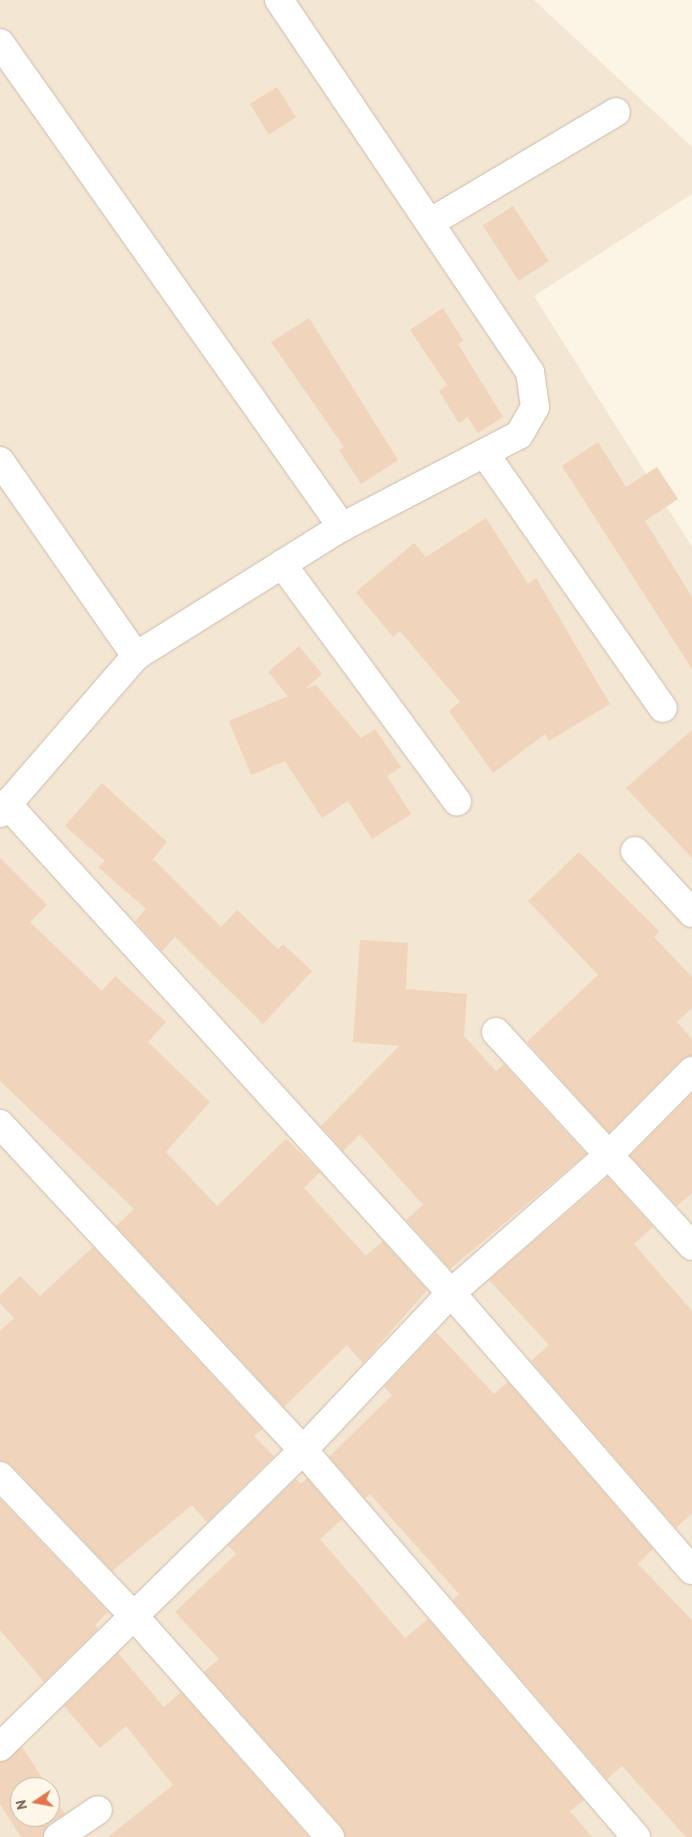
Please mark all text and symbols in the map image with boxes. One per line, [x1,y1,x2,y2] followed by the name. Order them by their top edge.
[10,1777,60,1827] north arrow
[12,1799,31,1811] text: N

